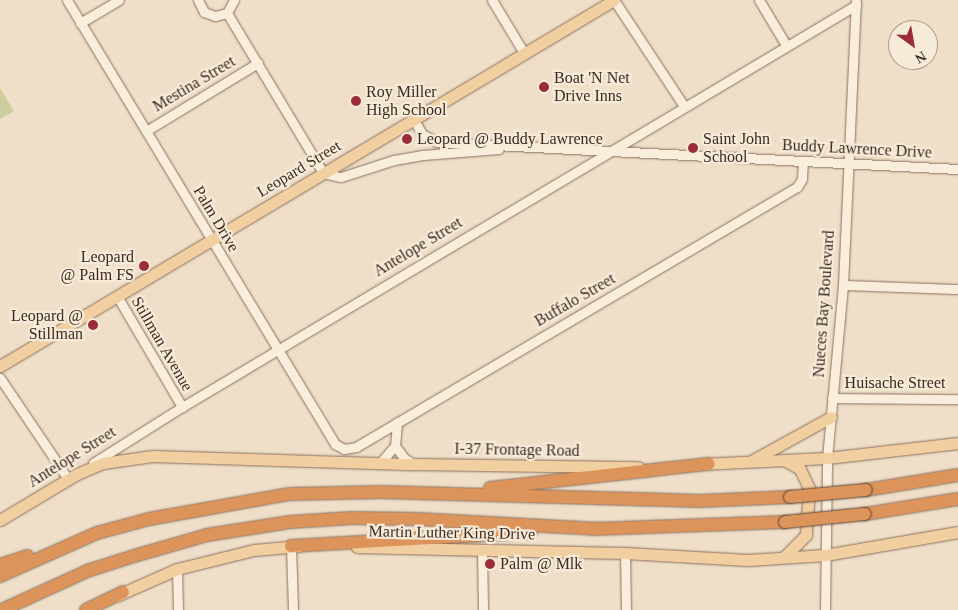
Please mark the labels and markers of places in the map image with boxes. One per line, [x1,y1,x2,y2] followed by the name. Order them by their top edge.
[554,68,630,106] place label: Boat 'N Net Drive Inns
[538,81,550,93] marker: Boat 'N Net Drive Inns
[366,82,446,120] place label: Roy Miller High School
[350,95,362,107] marker: Roy Miller High School
[417,129,603,149] place label: Leopard @ Buddy Lawrence
[703,129,770,167] place label: Saint John School
[401,133,413,145] marker: Leopard @ Buddy Lawrence
[687,142,699,154] marker: Saint John School
[61,247,134,285] place label: Leopard @ Palm FS
[138,260,150,272] marker: Leopard @ Palm FS
[11,306,83,344] place label: Leopard @ Stillman
[87,319,99,331] marker: Leopard @ Stillman
[500,554,582,574] place label: Palm @ Mlk
[484,558,496,570] marker: Palm @ Mlk

